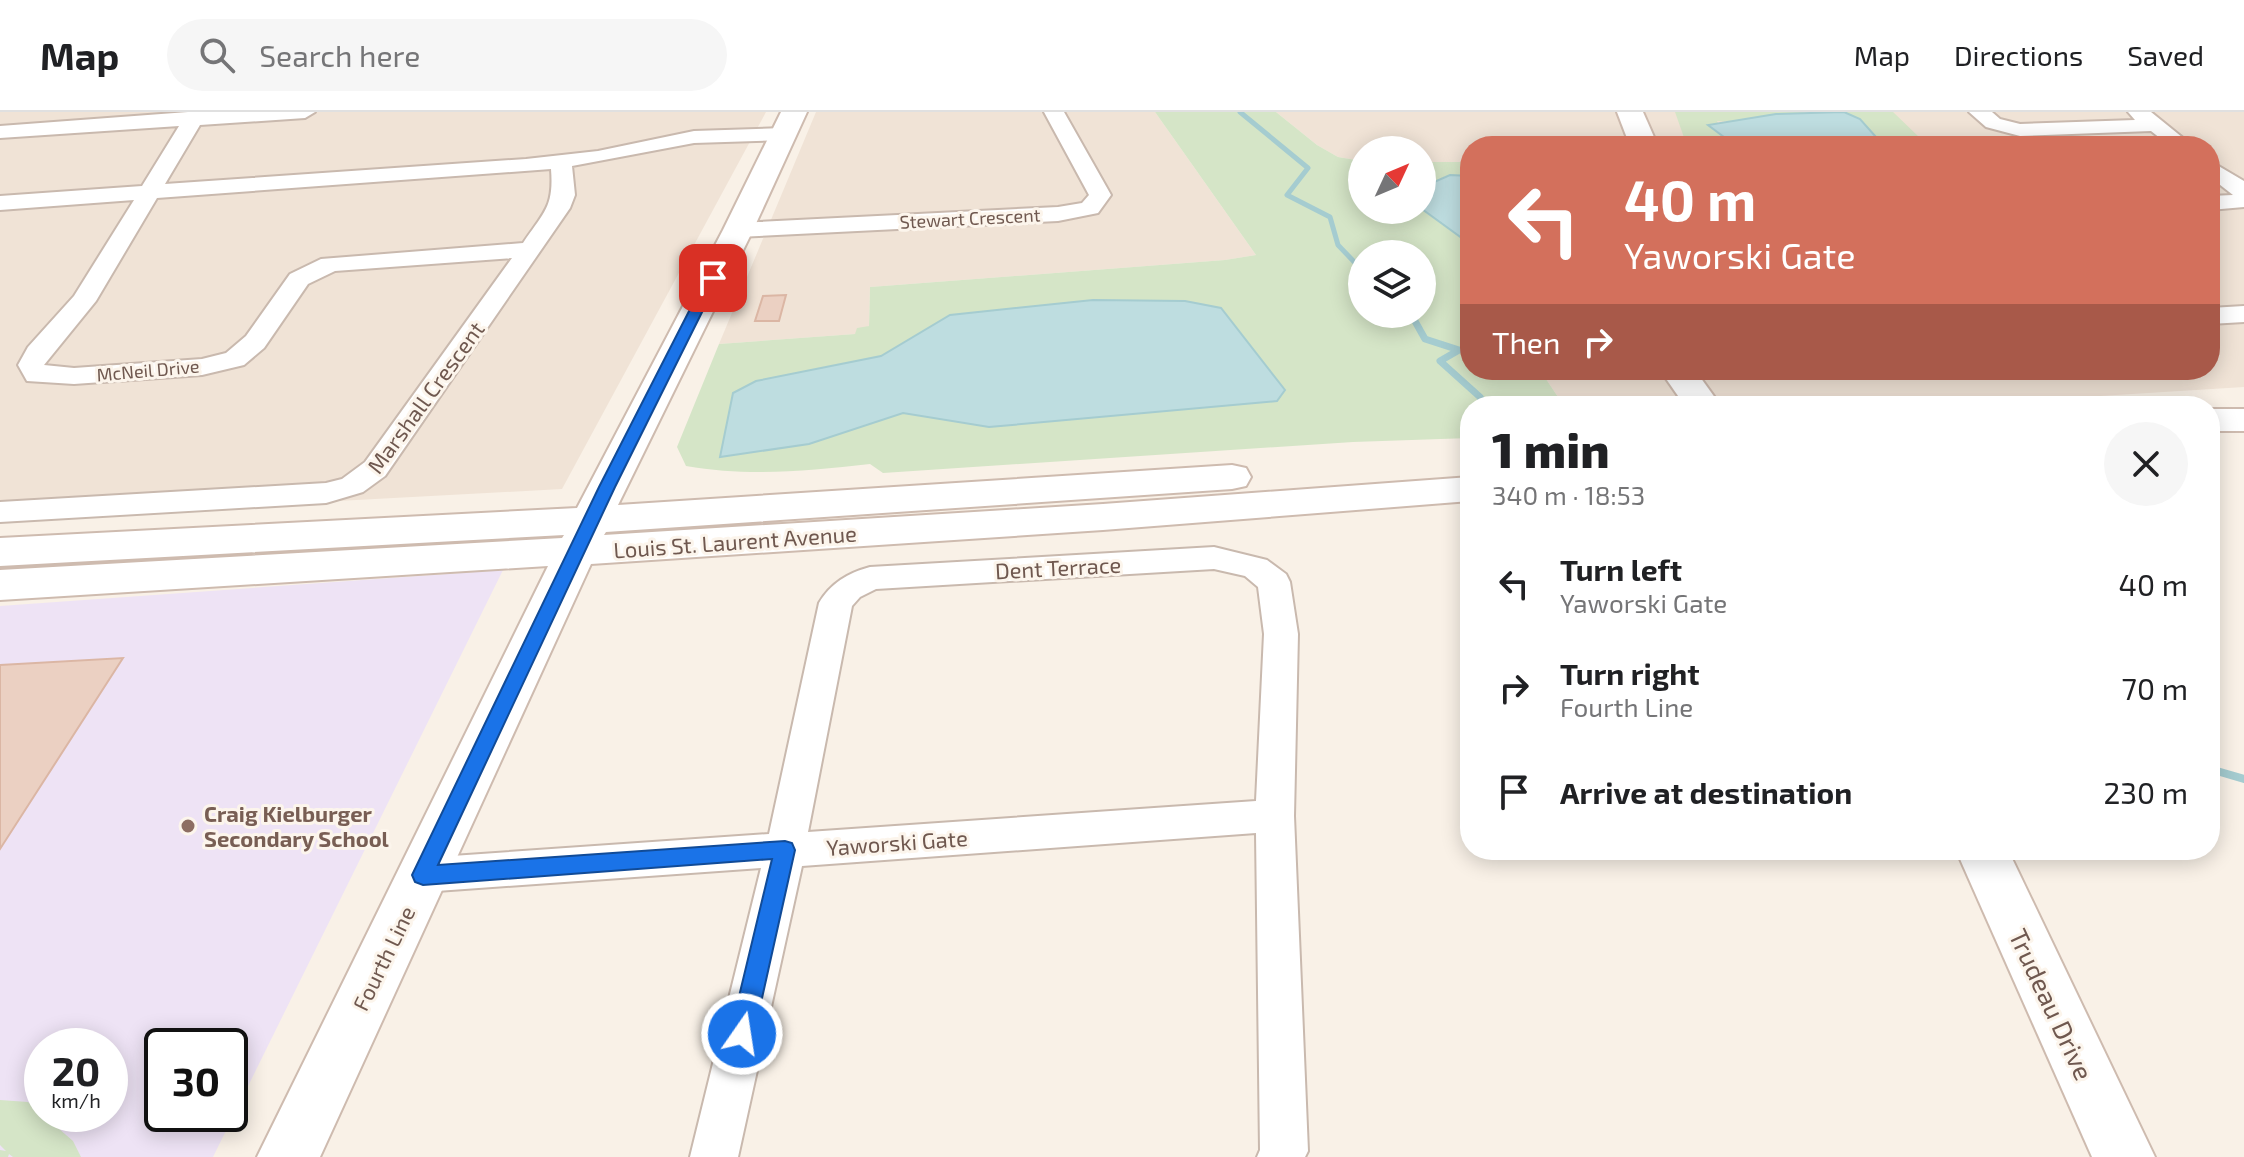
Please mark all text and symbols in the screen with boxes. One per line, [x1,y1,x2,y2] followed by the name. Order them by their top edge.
[167,19,727,91] search box
[40,32,119,78] text: Map
[195,33,239,77] icon: search
[259,37,420,73] text: Search here
[1854,38,1910,72] text: Map
[1954,38,2083,72] text: Directions
[2127,38,2204,72] text: Saved
[1348,136,1436,224] north arrow
[1348,136,1436,328] map controls
[1624,165,1756,232] text: 40 m
[1492,168,1596,272] icon: left
[899,203,1041,233] street label: Stewart Crescent
[1624,233,1856,276] text: Yaworski Gate
[1348,240,1436,328] button: layers
[679,244,747,312] pin
[691,256,735,300] icon: arrive
[361,316,489,478] street label: Marshall Crescent
[1576,320,1620,364] icon: right
[1492,324,1560,360] text: Then
[96,355,200,385] street label: McNeil Drive
[1492,420,1610,478] text: 1 min
[2104,422,2188,506] button: close
[1492,479,1645,510] text: 340 m · 18:53
[612,520,858,562] street label: Louis St. Laurent Avenue
[994,551,1122,583] street label: Dent Terrace
[1560,551,1682,587] text: Turn left
[1492,562,1536,606] icon: left
[2118,566,2188,602] text: 40 m
[1560,587,1727,618] text: Yaworski Gate
[1560,655,1700,691] text: Turn right
[1492,666,1536,710] icon: right
[2122,670,2188,706] text: 70 m
[1560,691,1693,722] text: Fourth Line
[1492,770,1536,814] icon: arrive
[1560,774,1852,810] text: Arrive at destination
[2103,774,2188,810] text: 230 m
[204,800,390,852] place label: Craig Kielburger Secondary School
[179,817,197,835] marker: Craig Kielburger Secondary School
[825,824,969,860] street label: Yaworski Gate
[347,902,419,1014] street label: Fourth Line
[2003,923,2101,1085] street label: Trudeau Drive
[700,992,784,1076] position arrow
[144,1028,248,1132] speed limit sign: 30
[52,1046,100,1094] text: 20
[51,1088,101,1112] text: km/h

